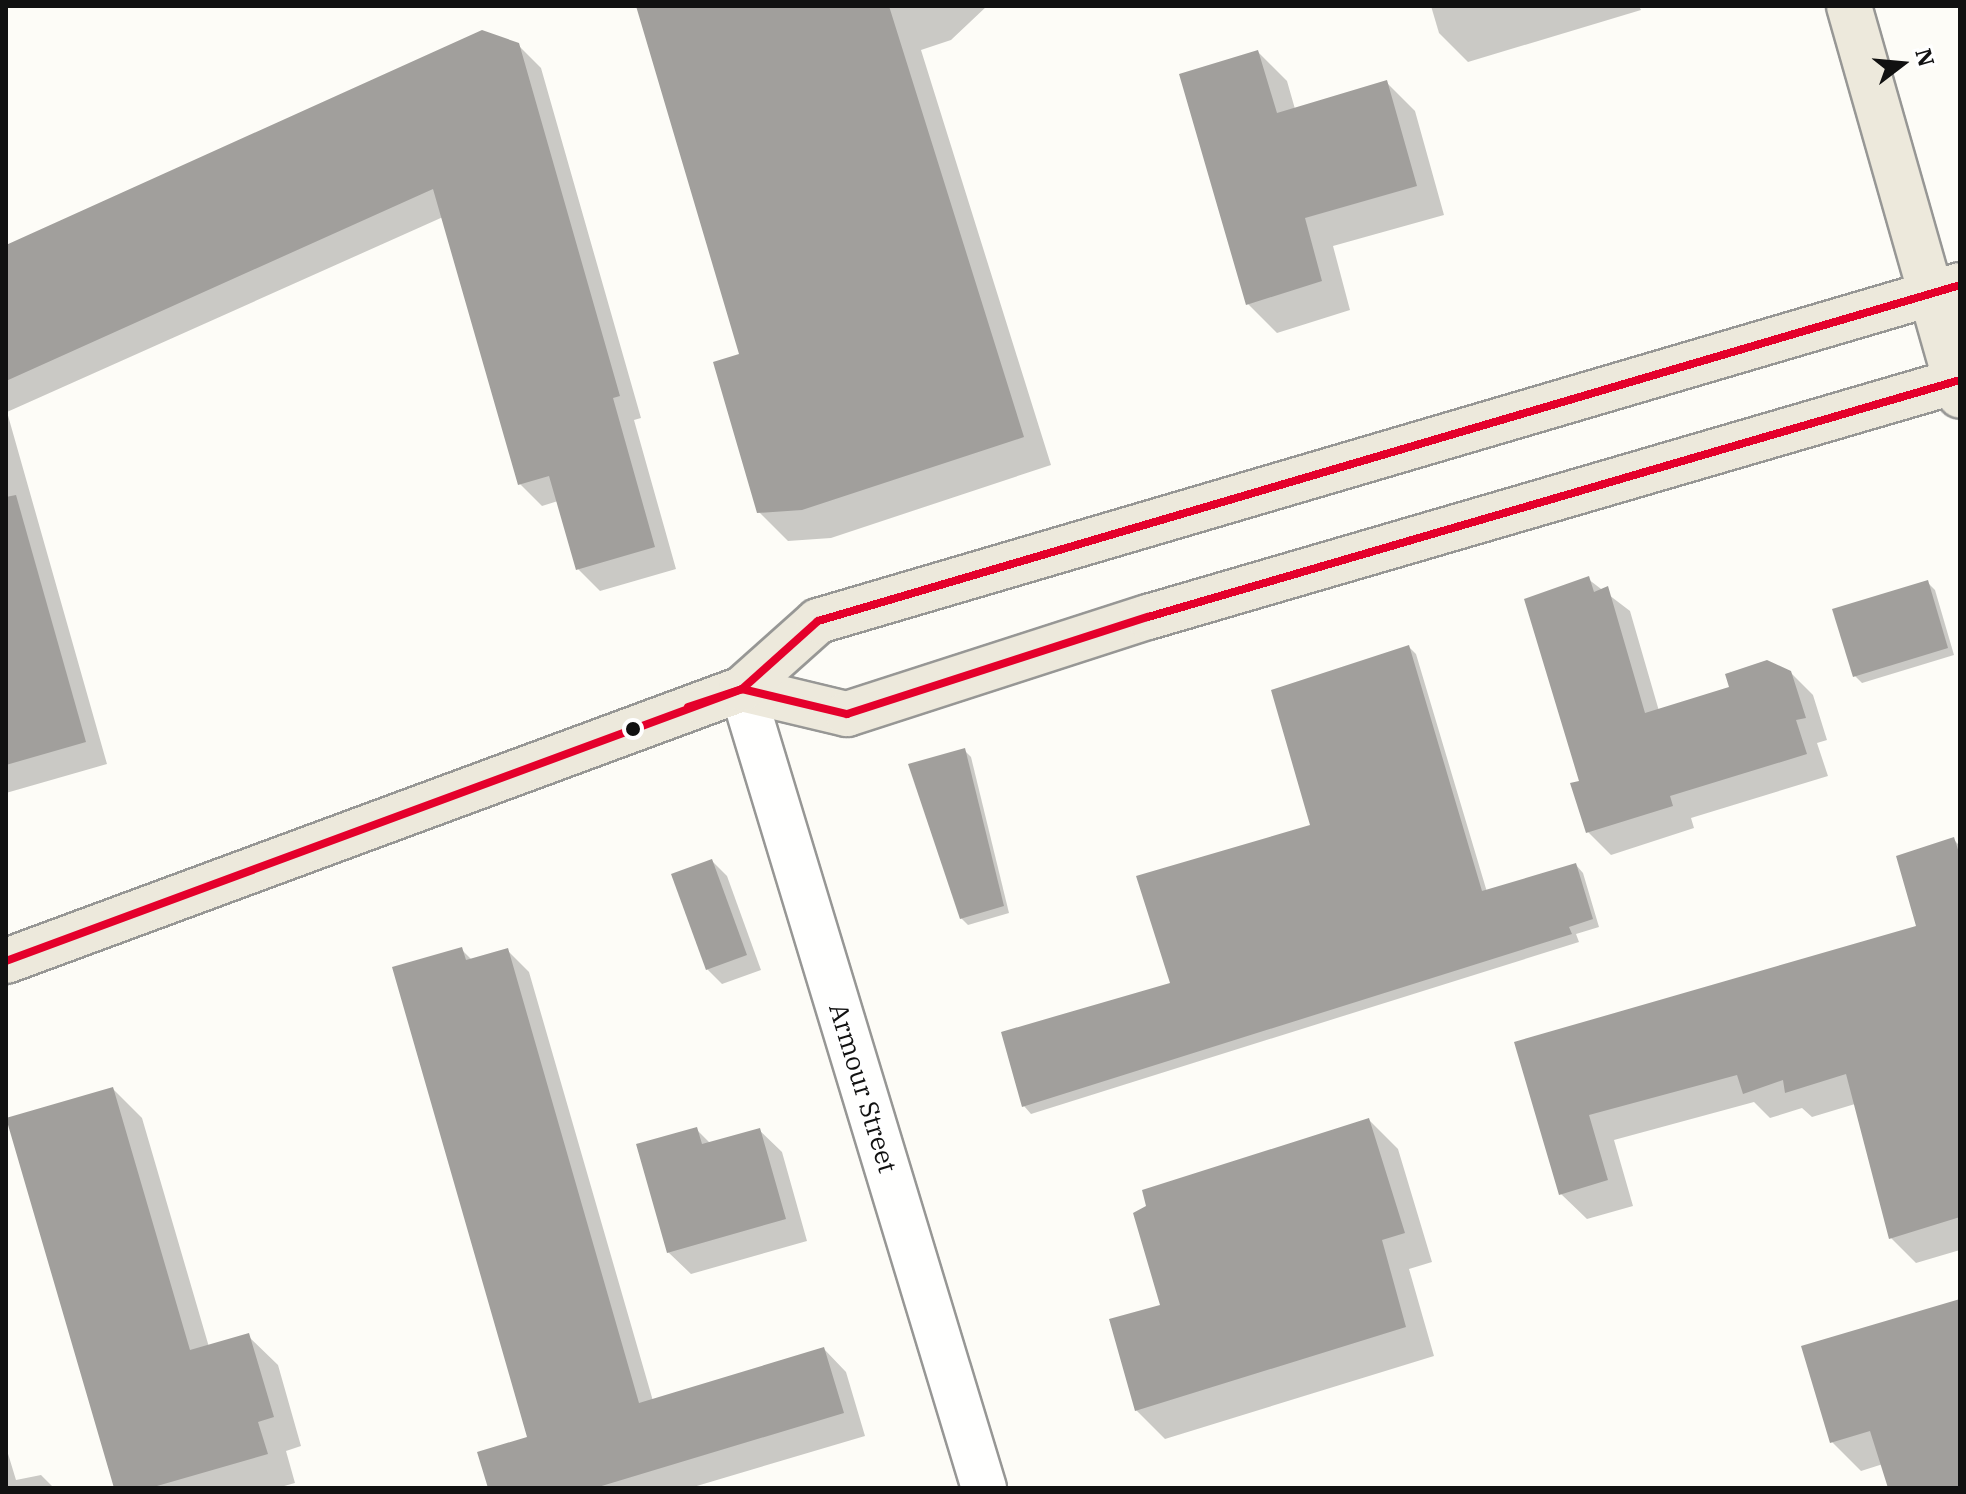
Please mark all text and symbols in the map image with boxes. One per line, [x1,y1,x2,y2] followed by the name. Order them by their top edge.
[1862,24,1942,104] north arrow
[1909,45,1942,70] text: N
[625,721,641,737] unlabelled marker
[822,1000,904,1176] street label: Armour Street

